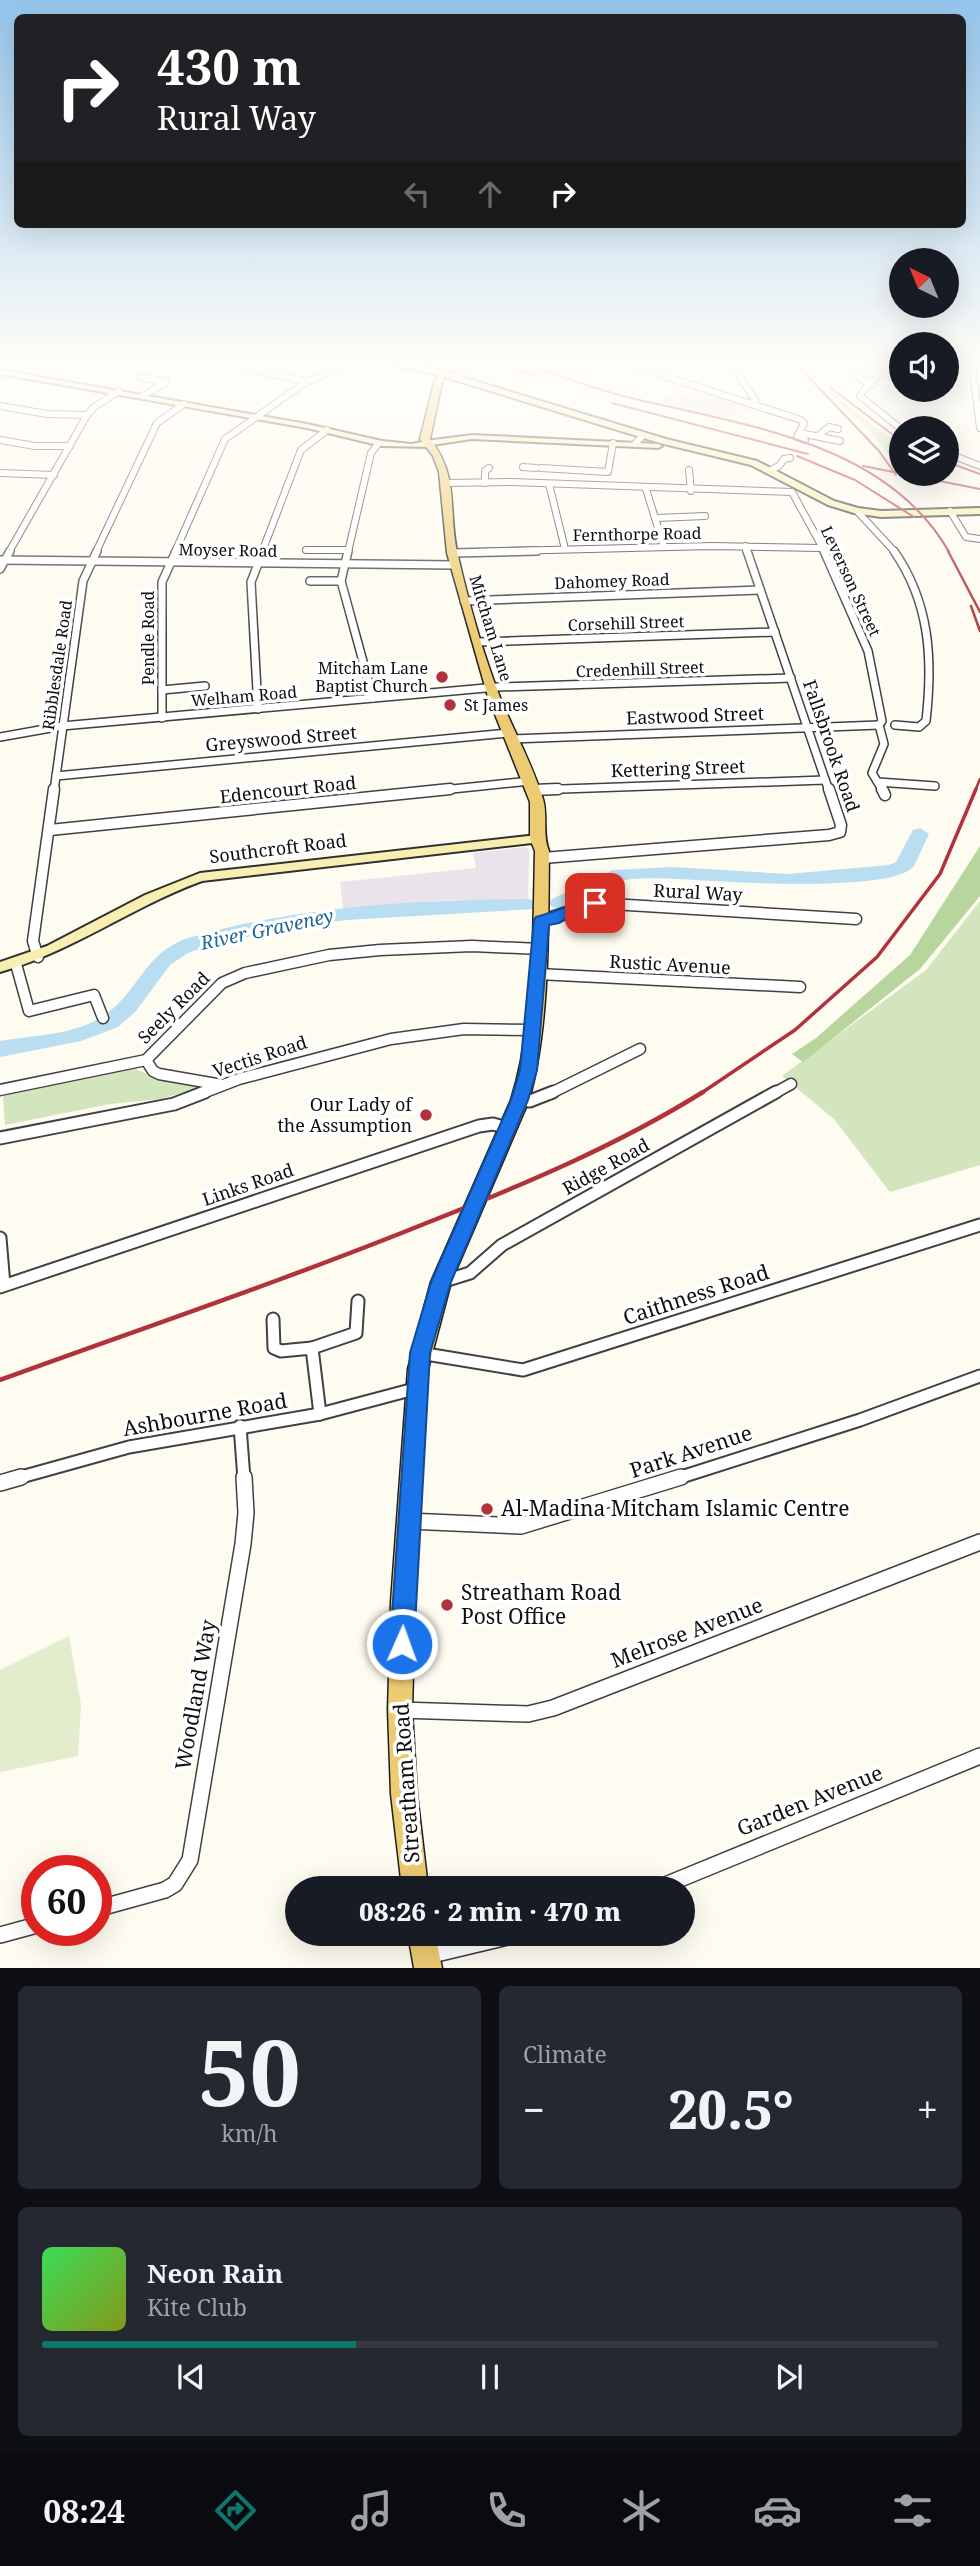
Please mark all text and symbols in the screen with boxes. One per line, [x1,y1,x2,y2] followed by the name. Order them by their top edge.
[157,33,301,99] text: 430 m
[42,42,133,133] icon: right
[157,96,316,139] text: Rural Way
[398,175,436,213] icon: left
[471,175,509,213] icon: ahead
[544,175,582,213] icon: right
[889,248,959,318] north arrow
[889,248,959,486] map controls
[889,332,959,402] button: sound
[889,416,959,486] button: layers
[572,522,702,546] street label: Fernthorpe Road
[816,522,886,640] street label: Leverson Street
[178,538,278,562] street label: Moyser Road
[554,568,670,594] street label: Dahomey Road
[464,572,518,684] street label: Mitcham Lane
[137,591,159,685] street label: Pendle Road
[37,598,77,731] street label: Ribblesdale Road
[567,610,685,636] street label: Corsehill Street
[575,656,705,682] street label: Credenhill Street
[315,657,428,697] place label: Mitcham Lane Baptist Church
[434,669,450,685] marker: Mitcham Lane Baptist Church
[798,676,866,815] street label: Fallsbrook Road
[190,680,298,712] street label: Welham Road
[464,694,528,716] place label: St James
[442,697,458,713] marker: St James
[626,701,764,729] street label: Eastwood Street
[204,719,357,757] street label: Greyswood Street
[610,754,746,782] street label: Kettering Street
[218,770,357,808] street label: Edencourt Road
[208,828,348,868] street label: Southcroft Road
[565,873,625,933] pin
[653,878,744,906] street label: Rural Way
[576,884,614,922] icon: arrive
[197,902,336,956] water label: River Graveney
[609,949,731,979] street label: Rustic Avenue
[132,966,215,1049] street label: Seely Road
[209,1030,310,1083] street label: Vectis Road
[277,1092,413,1137] place label: Our Lady of the Assumption
[418,1107,434,1123] marker: Our Lady of the Assumption
[558,1132,653,1200] street label: Ridge Road
[199,1157,297,1211] street label: Links Road
[619,1257,772,1331] street label: Caithness Road
[120,1386,289,1442] street label: Ashbourne Road
[626,1418,756,1484] street label: Park Avenue
[501,1494,849,1522] place label: Al-Madina Mitcham Islamic Centre
[479,1501,495,1517] marker: Al-Madina Mitcham Islamic Centre
[461,1578,621,1630] place label: Streatham Road Post Office
[607,1590,767,1674] street label: Melrose Avenue
[439,1597,455,1613] marker: Streatham Road Post Office
[365,1607,439,1681] position arrow
[168,1617,222,1772] street label: Woodland Way
[386,1702,426,1864] street label: Streatham Road
[733,1758,887,1842] street label: Garden Avenue
[21,1855,112,1946] speed limit sign: 60
[359,1893,621,1929] text: 08:26 · 2 min · 470 m
[198,2009,301,2133] text: 50
[523,2038,607,2070] text: Climate
[668,2073,794,2144] text: 20.5°
[523,2083,545,2135] text: −
[917,2083,938,2135] text: +
[221,2117,278,2149] text: km/h
[147,2255,283,2291] text: Neon Rain
[147,2291,247,2323] text: Kite Club
[172,2358,210,2396] icon: previous
[471,2358,509,2396] icon: pause
[770,2358,808,2396] icon: next
[211,2486,260,2535] icon: directions
[347,2486,396,2535] icon: music
[482,2486,531,2535] icon: phone
[617,2486,666,2535] icon: climate
[753,2486,802,2535] icon: car
[888,2486,937,2535] icon: filters
[43,2489,125,2532] text: 08:24

